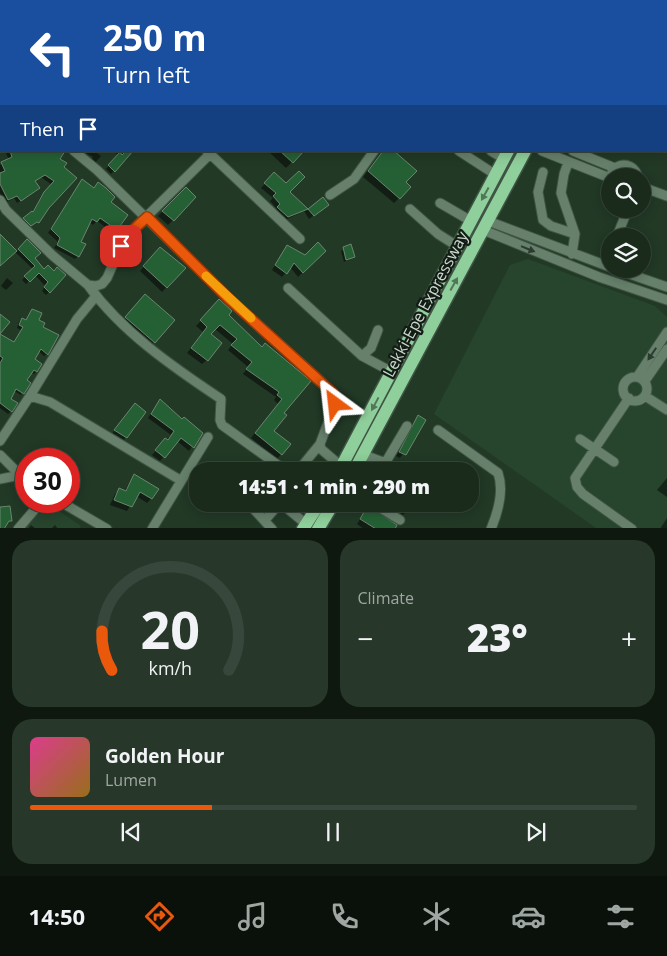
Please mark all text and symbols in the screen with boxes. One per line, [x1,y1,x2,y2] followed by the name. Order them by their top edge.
[103,14,207,61] text: 250 m
[20,20,85,85] icon: left
[103,59,190,89] text: Turn left
[74,115,102,143] icon: arrive
[20,116,64,142] text: Then
[601,168,651,278] map controls
[601,168,651,218] button: search
[481,187,489,201] one-way arrow
[100,225,142,267] pin
[377,226,473,381] street label: Lekki-Epe Expressway
[601,228,651,278] button: layers
[107,232,135,260] icon: arrive
[521,245,535,253] one-way arrow
[449,277,458,291] one-way arrow
[647,348,657,361] one-way arrow
[308,377,360,429] position arrow
[371,397,379,412] one-way arrow
[15,448,80,513] speed limit sign: 30
[238,474,430,500] text: 14:51 · 1 min · 290 m
[358,587,414,609] text: Climate
[140,593,199,664] text: 20
[467,611,528,663] text: 23°
[358,619,374,657] text: −
[621,619,637,657] text: +
[148,656,191,680] text: km/h
[105,743,224,769] text: Golden Hour
[105,769,157,791] text: Lumen
[117,818,145,846] icon: previous
[319,818,347,846] icon: pause
[522,818,550,846] icon: next
[142,899,177,934] icon: directions
[235,899,270,934] icon: music
[327,899,362,934] icon: phone
[419,899,454,934] icon: climate
[511,899,546,934] icon: car
[603,899,638,934] icon: filters
[29,901,85,931] text: 14:50

